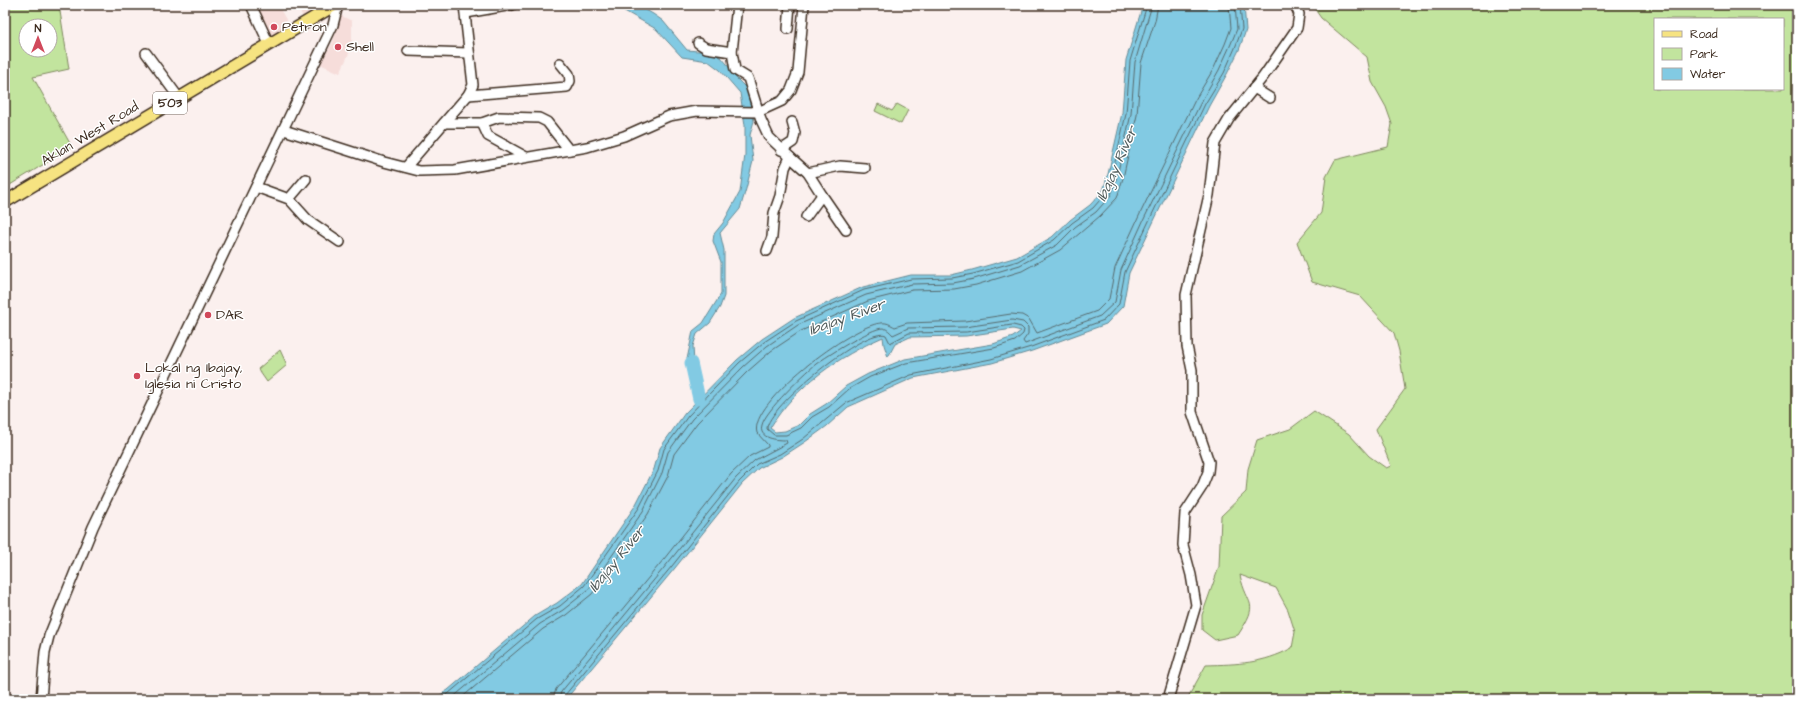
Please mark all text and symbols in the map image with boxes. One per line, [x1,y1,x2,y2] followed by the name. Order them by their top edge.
[282,17,327,37] place label: Petron
[18,18,58,58] north arrow
[1654,18,1784,90] legend
[35,21,42,36] text: N
[269,22,279,32] marker: Petron
[1690,26,1718,43] text: Road
[346,37,374,57] place label: Shell
[333,42,343,52] marker: Shell
[1690,46,1718,63] text: Park
[1690,66,1726,83] text: Water
[153,92,187,114] road number: 503
[37,97,143,171] street label: Aklan West Road
[1091,122,1144,205] water label: Ibajay River
[806,293,890,341] water label: Ibajay River
[216,305,244,325] place label: DAR
[203,310,213,320] marker: DAR
[145,358,243,394] place label: Lokal ng Ibajay, Iglesia ni Cristo
[132,371,142,381] marker: Lokal ng Ibajay, Iglesia ni Cristo
[584,520,652,597] water label: Ibajay River

